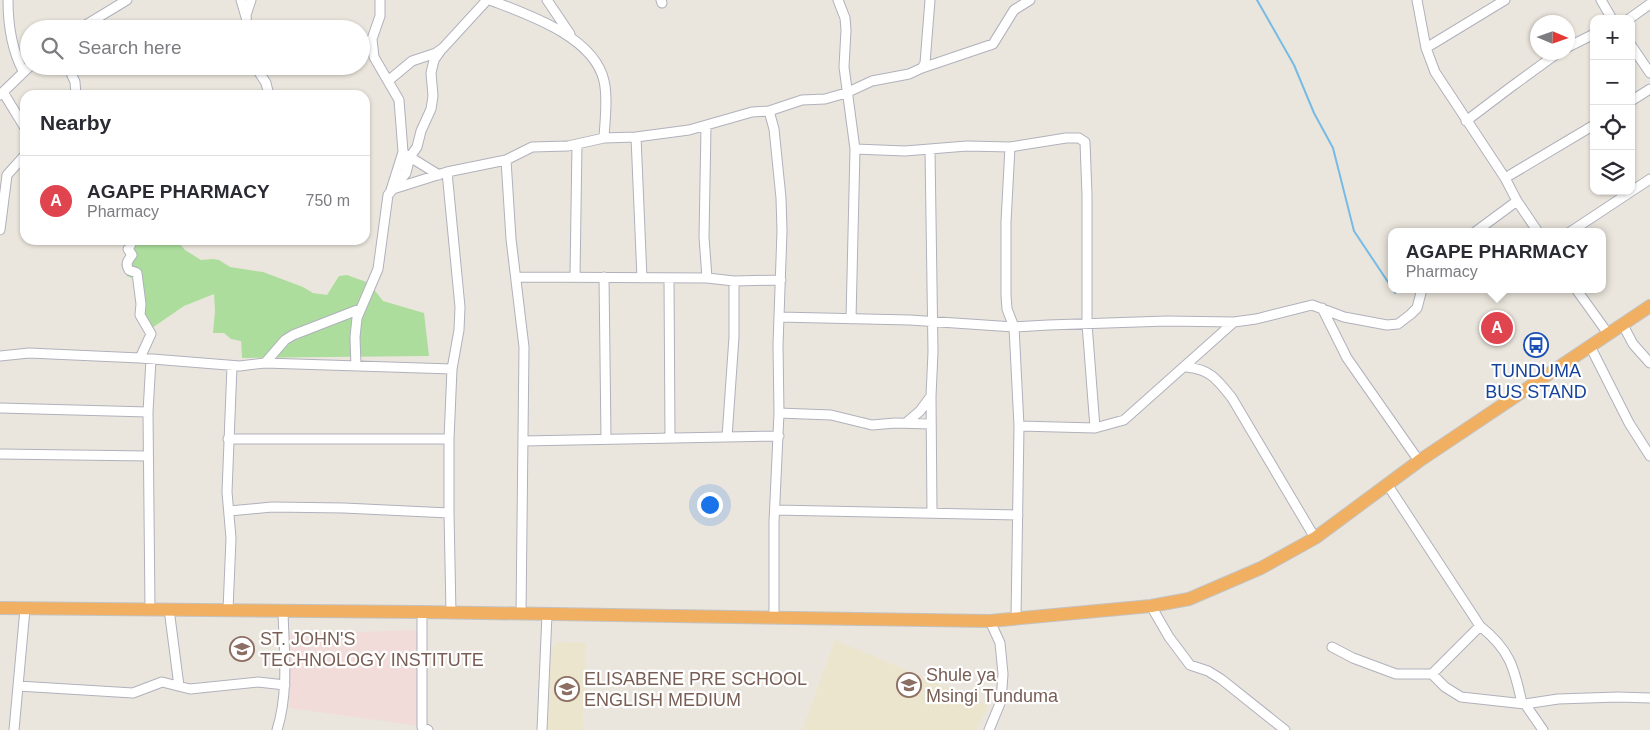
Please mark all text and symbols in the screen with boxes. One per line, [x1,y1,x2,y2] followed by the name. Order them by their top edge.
[1530,15,1575,60] north arrow
[1590,15,1635,195] map controls
[1590,15,1635,60] button: +
[20,20,370,75] search box
[38,34,66,62] icon: search
[78,37,182,58] text: Search here
[1590,60,1635,105] button: −
[1590,105,1635,150] button: locate
[40,111,111,134] text: Nearby
[1590,150,1635,195] button: layers
[87,181,270,202] text: AGAPE PHARMACY
[50,192,62,209] text: A
[306,192,350,209] text: 750 m
[87,203,159,220] text: Pharmacy
[1388,228,1606,293] popup
[1406,241,1588,262] text: AGAPE PHARMACY
[1406,263,1478,280] text: Pharmacy
[1481,309,1513,347] pin: A
[1523,332,1549,358] bus stop icon: TUNDUMA BUS STAND
[1485,361,1587,402] place label: TUNDUMA BUS STAND
[697,492,723,518] your location
[260,629,484,670] place label: ST. JOHN'S TECHNOLOGY INSTITUTE
[229,636,255,662] school or university icon: ST. JOHN'S TECHNOLOGY INSTITUTE
[926,665,1059,706] place label: Shule ya Msingi Tunduma
[584,669,807,710] place label: ELISABENE PRE SCHOOL ENGLISH MEDIUM
[896,672,922,698] school or university icon: Shule ya Msingi Tunduma
[554,676,580,702] school or university icon: ELISABENE PRE SCHOOL ENGLISH MEDIUM

